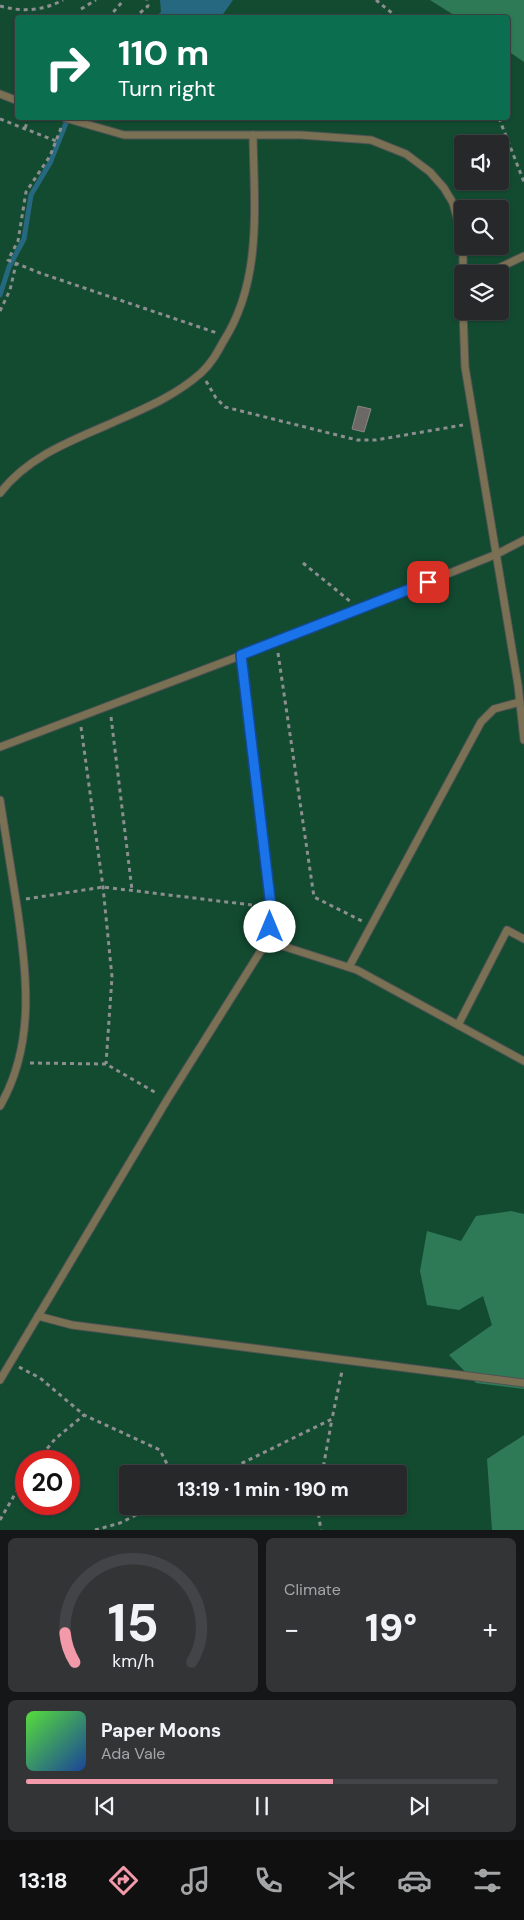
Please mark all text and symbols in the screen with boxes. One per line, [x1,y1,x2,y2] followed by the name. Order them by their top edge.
[118,30,209,76] text: 110 m
[35,35,100,100] icon: right
[118,74,215,103] text: Turn right
[454,135,509,320] map controls
[454,135,509,190] button: sound
[454,200,509,255] button: search
[454,265,509,320] button: layers
[407,561,449,603] pin
[414,568,442,596] icon: arrive
[243,900,295,952] position arrow
[15,1450,80,1515] speed limit sign: 20
[177,1477,349,1502] text: 13:19 · 1 min · 190 m
[284,1579,341,1600] text: Climate
[107,1589,159,1657] text: 15
[365,1603,417,1653] text: 19°
[284,1611,299,1648] text: −
[483,1611,498,1648] text: +
[112,1649,154,1673] text: km/h
[101,1718,221,1743] text: Paper Moons
[101,1743,165,1764] text: Ada Vale
[91,1792,119,1820] icon: previous
[248,1792,276,1820] icon: pause
[405,1792,433,1820] icon: next
[106,1863,141,1898] icon: directions
[178,1863,213,1898] icon: music
[251,1863,286,1898] icon: phone
[324,1863,359,1898] icon: climate
[397,1863,432,1898] icon: car
[470,1863,505,1898] icon: filters
[19,1866,68,1895] text: 13:18

